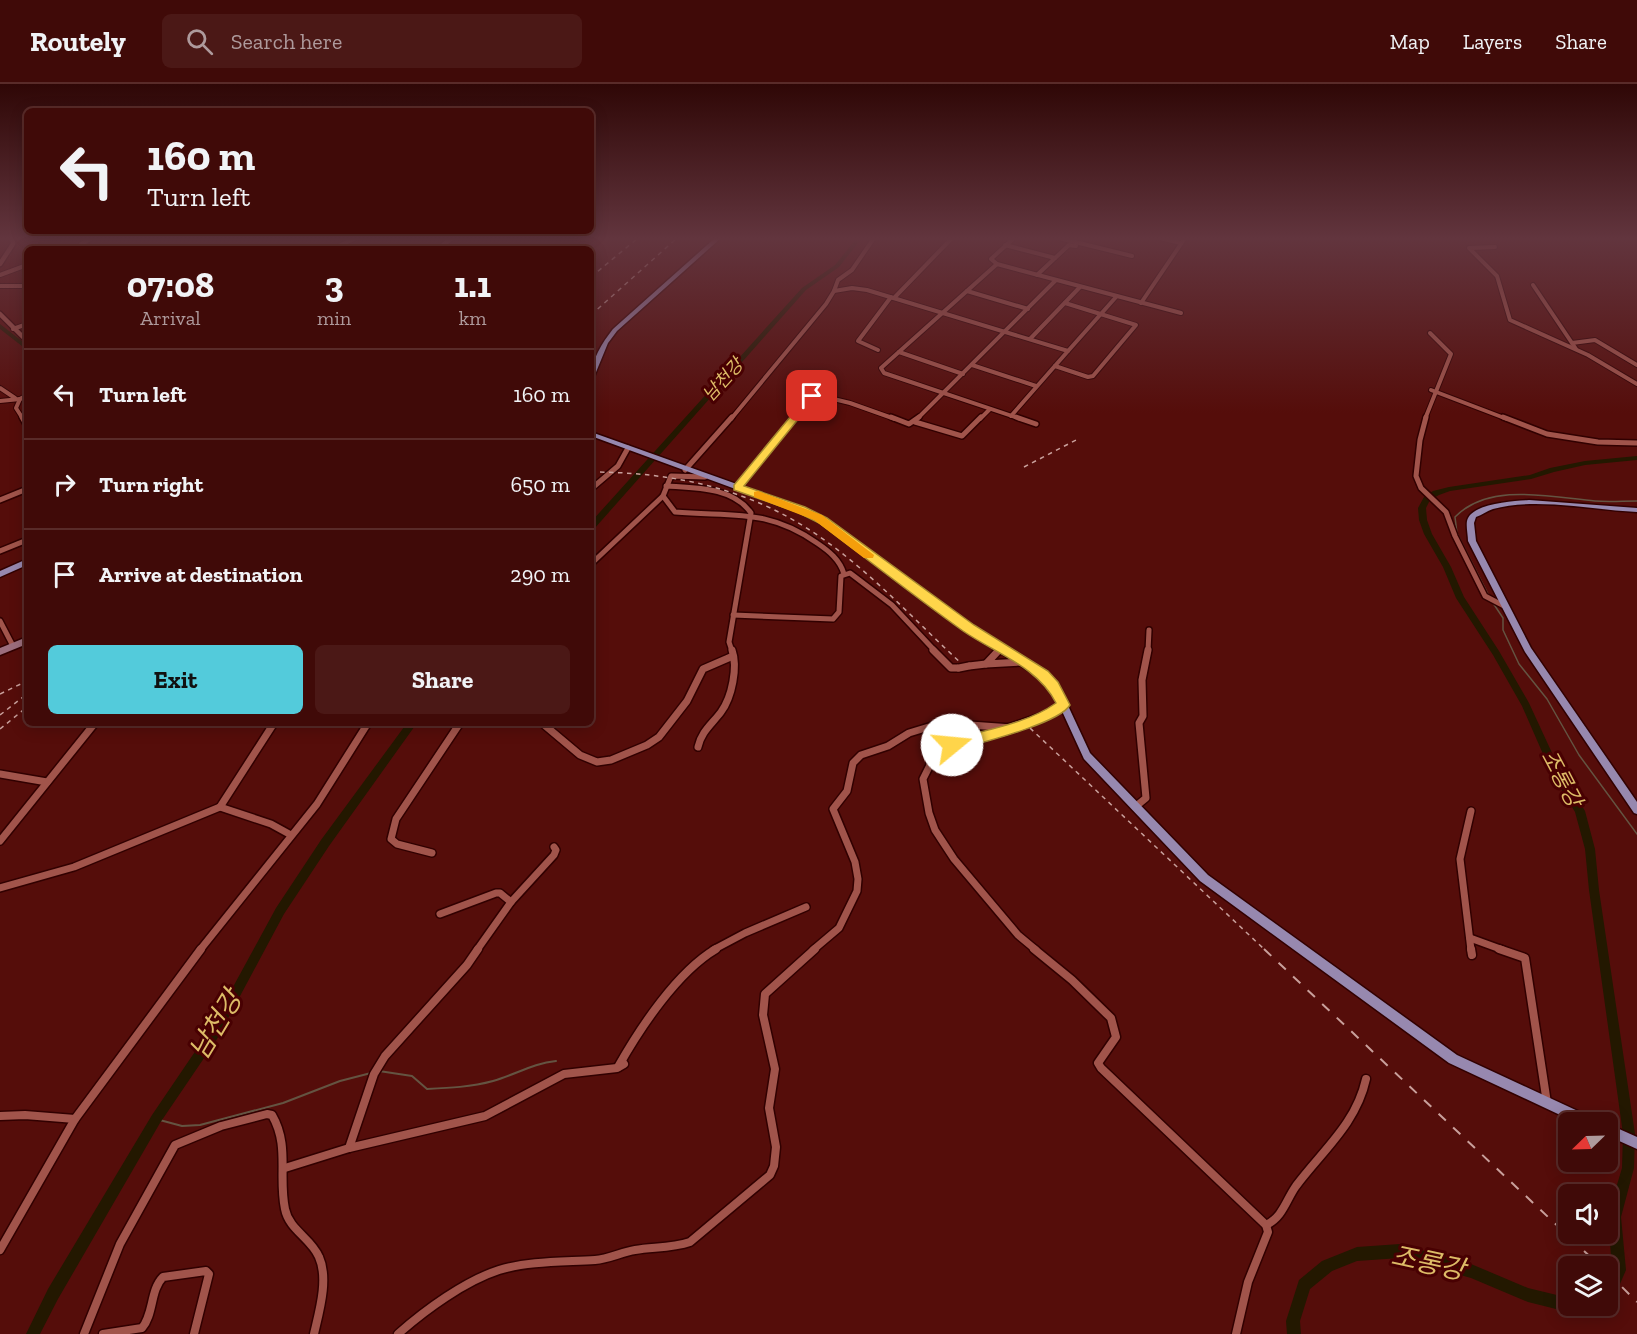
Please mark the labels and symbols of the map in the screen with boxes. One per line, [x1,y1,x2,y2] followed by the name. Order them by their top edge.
[698,352,749,406] water label: 남천강
[786,370,837,421] pin
[920,713,984,777] position arrow
[1535,745,1589,814] water label: 조롱강
[183,982,251,1065] water label: 남천강
[1558,1112,1618,1172] north arrow
[1388,1240,1471,1287] water label: 조롱강

